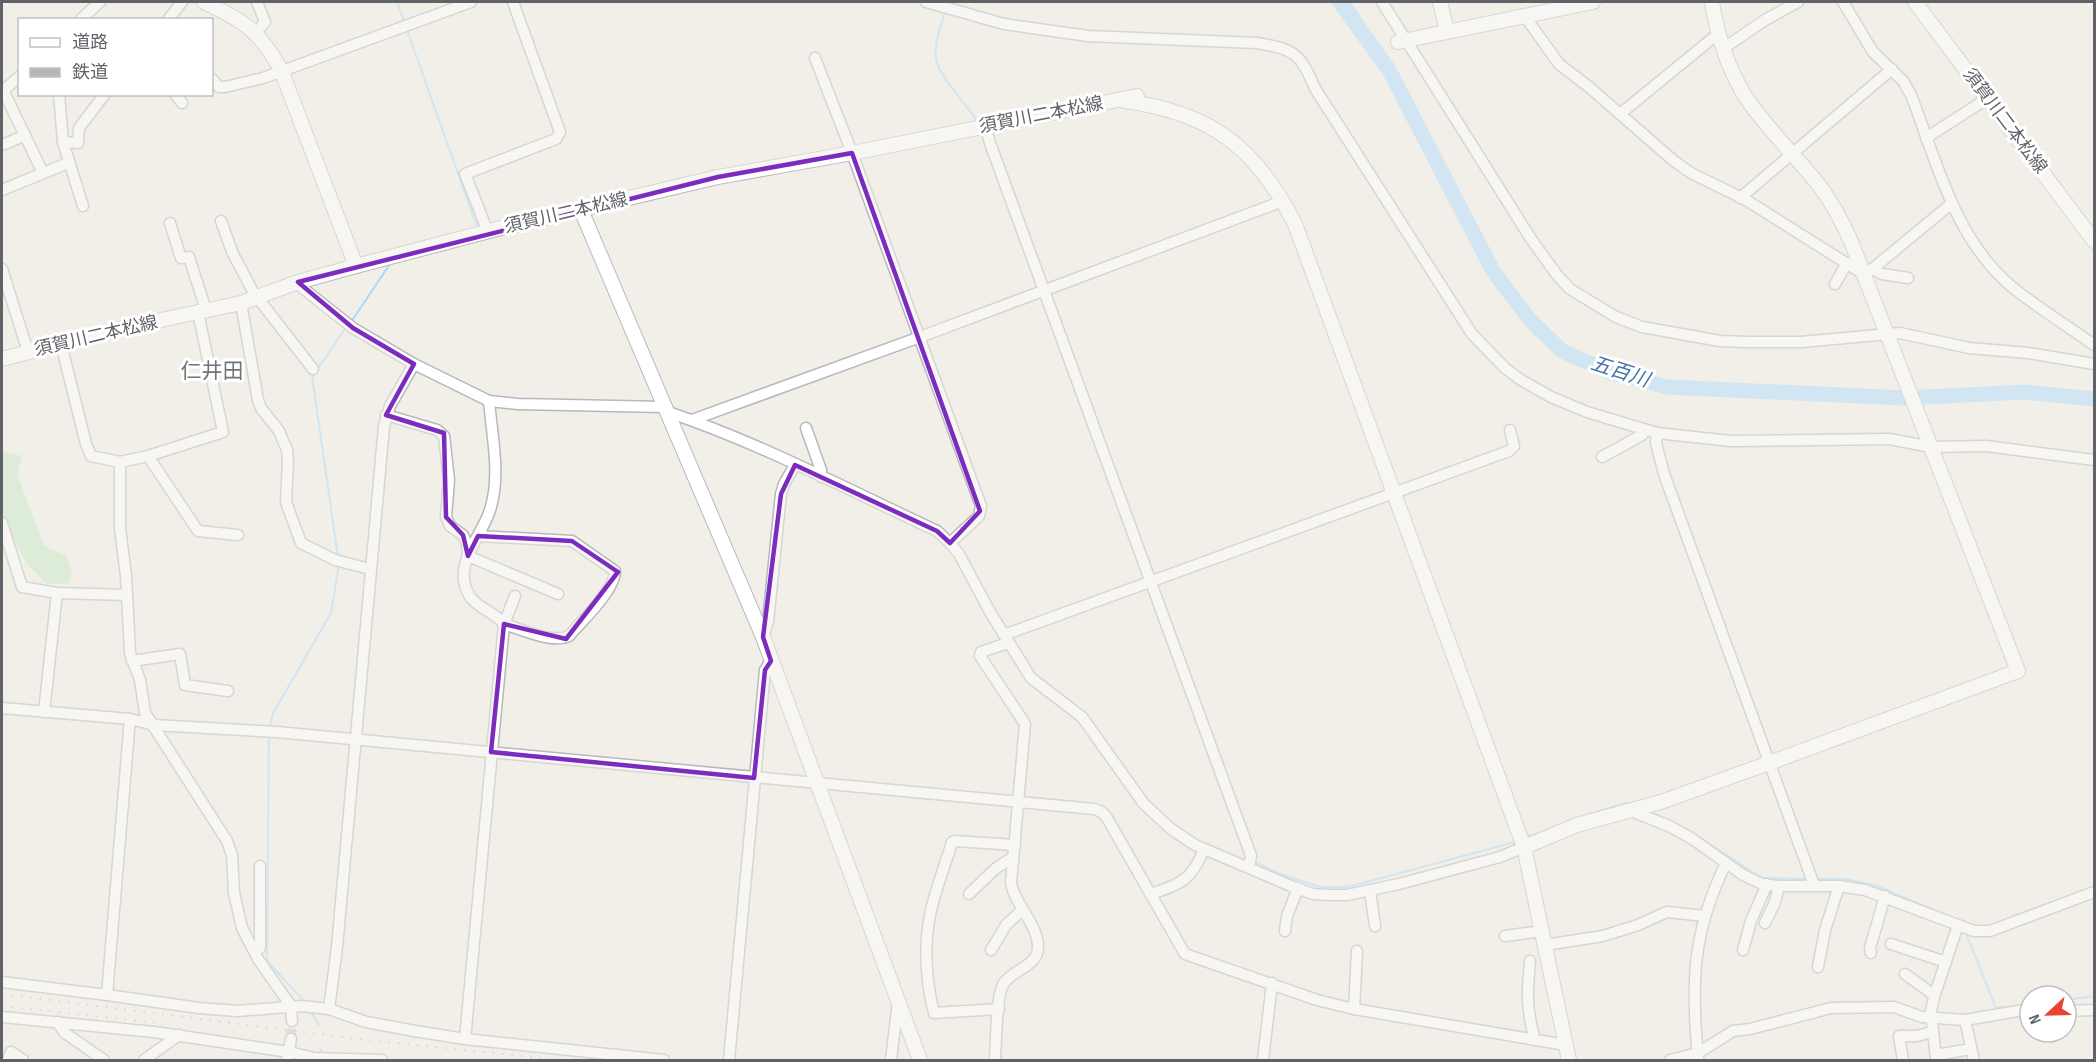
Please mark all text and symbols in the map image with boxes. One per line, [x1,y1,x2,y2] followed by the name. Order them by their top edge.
[18,18,213,96] legend
[72,32,108,53] text: 道路
[72,62,108,83] text: 鉄道
[1959,64,2051,178] street label: 須賀川二本松線
[977,93,1105,137] street label: 須賀川二本松線
[502,189,630,237] street label: 須賀川二本松線
[32,312,160,360] street label: 須賀川二本松線
[1588,351,1654,393] water label: 五百川
[181,359,244,384] district label: 仁井田
[2018,984,2078,1044] north arrow
[2025,1012,2046,1027] text: N

